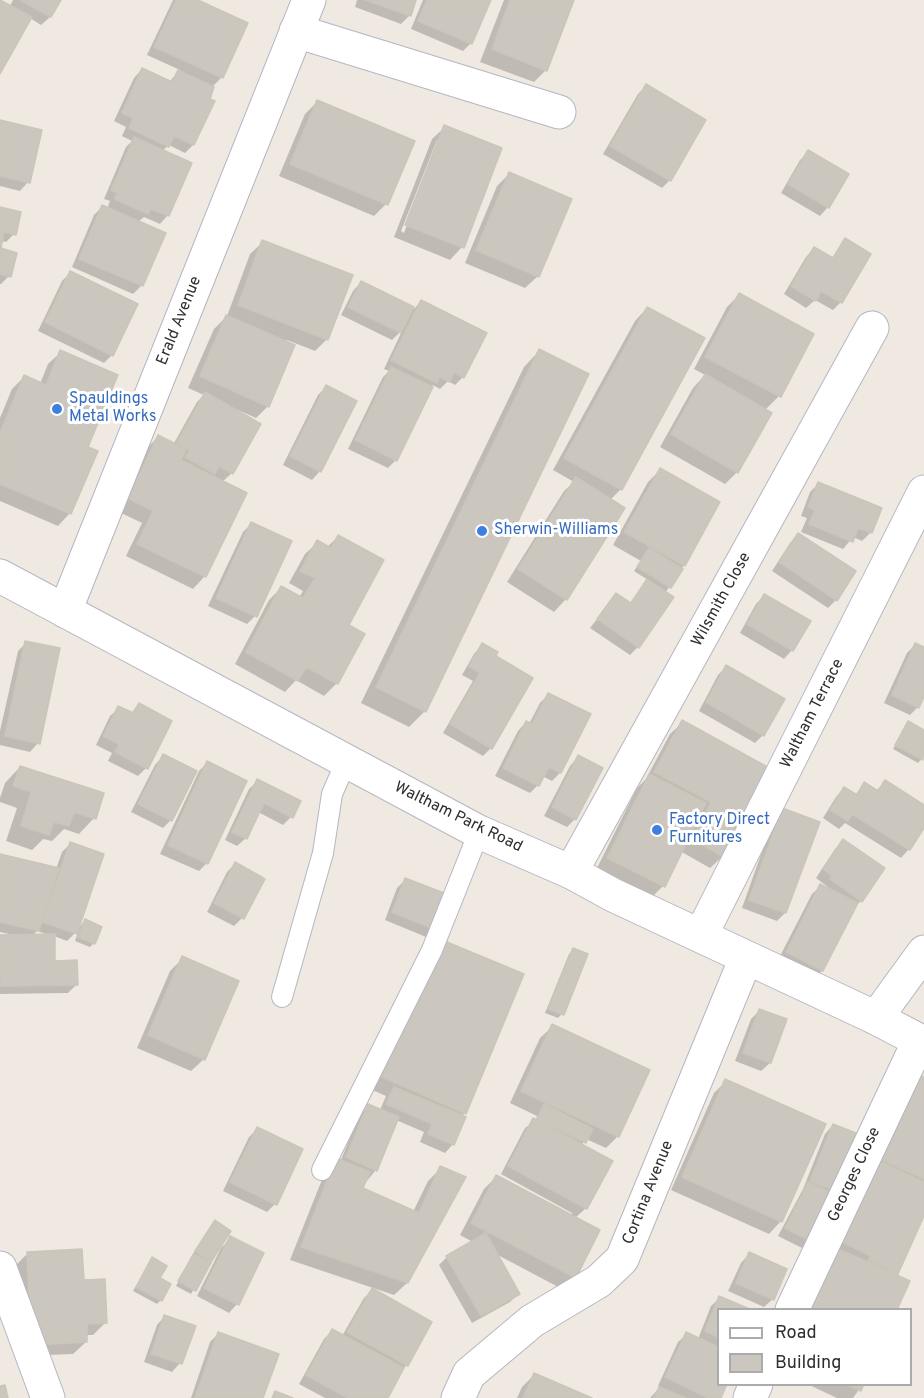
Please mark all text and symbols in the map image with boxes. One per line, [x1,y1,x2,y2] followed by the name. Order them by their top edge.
[153,274,207,368] street label: Erald Avenue
[69,390,156,428] place label: Spauldings Metal Works
[50,402,64,416] marker: Spauldings Metal Works
[494,521,618,541] place label: Sherwin-Williams
[475,524,489,538] marker: Sherwin-Williams
[688,550,756,650] street label: Wilsmith Close
[777,656,849,772] street label: Waltham Terrace
[391,779,525,857] street label: Waltham Park Road
[669,811,770,849] place label: Factory Direct Furnitures
[650,823,664,837] marker: Factory Direct Furnitures
[825,1125,885,1225] street label: Georges Close
[619,1138,679,1248] street label: Cortina Avenue
[717,1308,912,1386] legend
[775,1322,817,1345] text: Road
[775,1352,841,1375] text: Building

